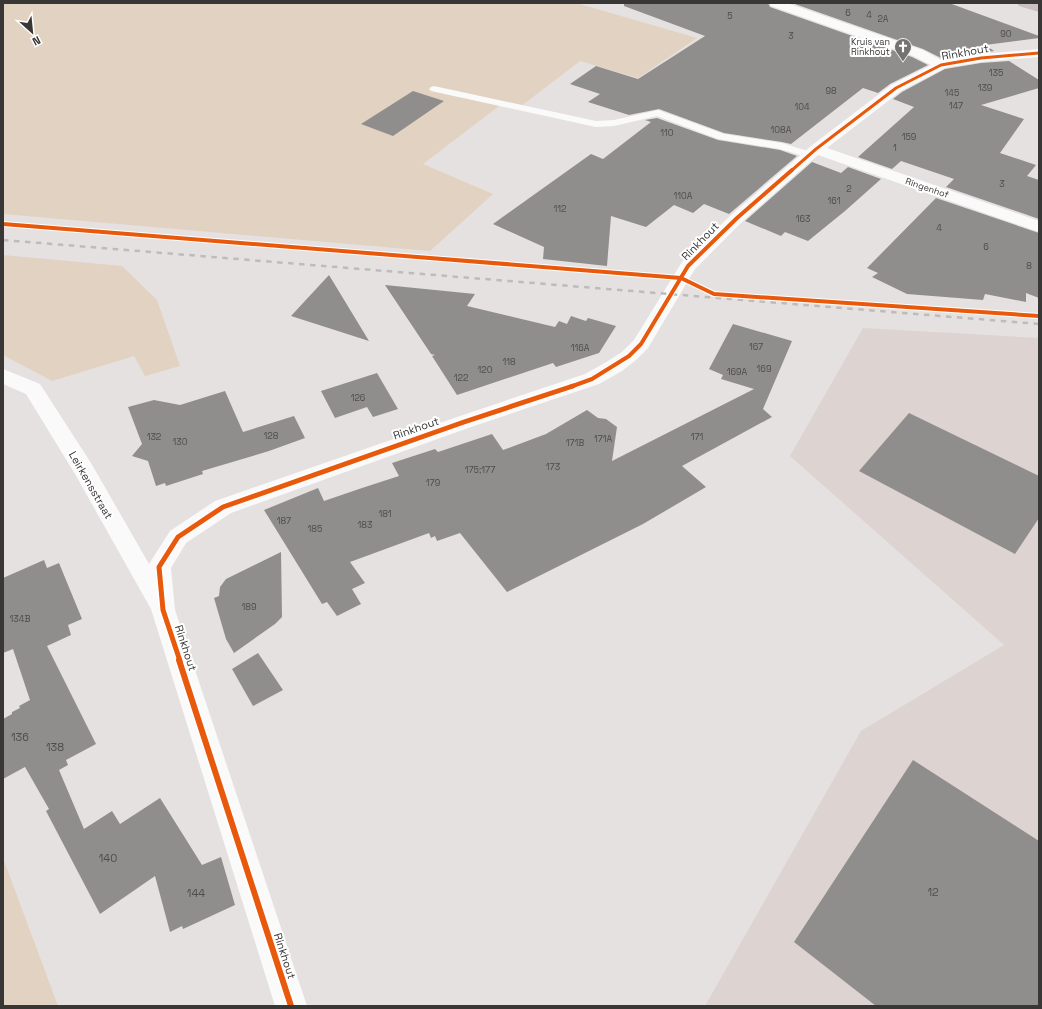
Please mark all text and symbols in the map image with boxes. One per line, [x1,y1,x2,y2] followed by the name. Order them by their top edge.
[845,7,851,19] house number: 6
[866,9,872,21] house number: 4
[727,10,733,22] house number: 5
[12,12,52,52] north arrow
[877,13,889,25] house number: 2A
[1000,28,1012,40] house number: 90
[788,30,794,42] house number: 3
[30,33,43,49] text: N
[851,36,890,58] place label: Kruis van Rinkhout
[893,37,913,62] church icon: Kruis van Rinkhout
[940,41,990,63] street label: Rinkhout
[989,67,1003,79] house number: 135
[978,82,992,94] house number: 139
[825,85,837,97] house number: 98
[945,87,959,99] house number: 145
[949,100,963,112] house number: 147
[794,101,810,113] house number: 104
[771,124,792,136] house number: 108A
[660,127,674,139] house number: 110
[902,131,916,143] house number: 159
[893,142,897,154] house number: 1
[904,175,950,201] street label: Ringenhof
[999,178,1005,190] house number: 3
[846,183,852,195] house number: 2
[674,190,693,202] house number: 110A
[827,195,841,207] house number: 161
[554,203,566,215] house number: 112
[796,213,810,225] house number: 163
[678,219,722,263] street label: Rinkhout
[936,222,942,234] house number: 4
[983,241,989,253] house number: 6
[1026,260,1032,272] house number: 8
[749,341,763,353] house number: 167
[571,342,590,354] house number: 116A
[502,356,516,368] house number: 118
[757,363,771,375] house number: 169
[478,364,493,376] house number: 120
[727,366,748,378] house number: 169A
[454,372,468,384] house number: 122
[351,392,366,404] house number: 126
[391,414,441,442] street label: Rinkhout
[264,430,279,442] house number: 128
[147,431,161,443] house number: 132
[691,431,703,443] house number: 171
[594,433,612,445] house number: 171A
[173,436,188,448] house number: 130
[566,437,584,449] house number: 171B
[66,449,116,521] street label: Leirkensstraat
[546,461,560,473] house number: 173
[465,464,495,476] house number: 175;177
[426,477,440,489] house number: 179
[378,508,392,520] house number: 181
[277,515,291,527] house number: 187
[358,519,372,531] house number: 183
[308,523,322,535] house number: 185
[242,601,256,613] house number: 189
[10,613,30,625] house number: 134B
[172,623,200,673] street label: Rinkhout
[11,730,29,744] house number: 136
[46,740,64,754] house number: 138
[99,851,117,865] house number: 140
[927,885,939,899] house number: 12
[187,886,205,900] house number: 144
[271,931,299,981] street label: Rinkhout

